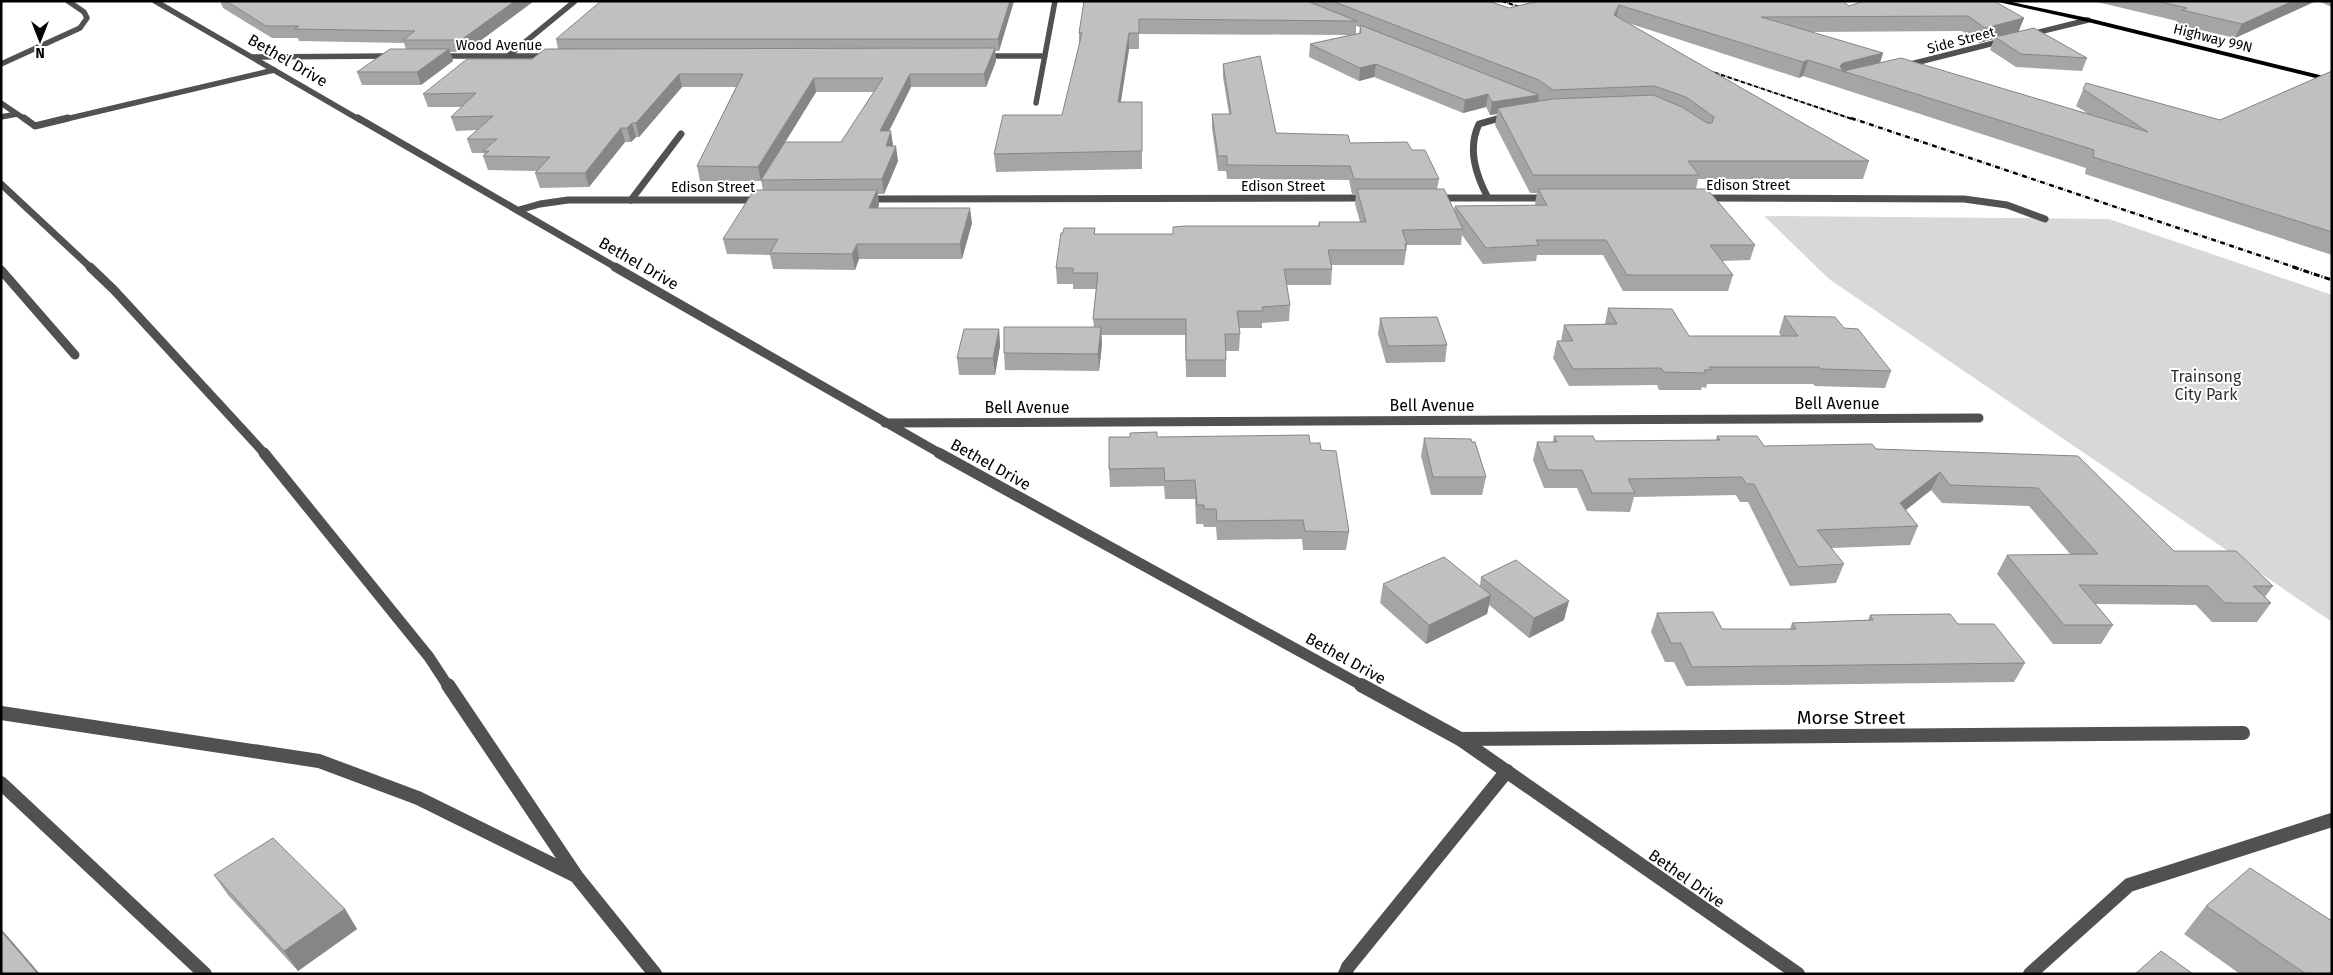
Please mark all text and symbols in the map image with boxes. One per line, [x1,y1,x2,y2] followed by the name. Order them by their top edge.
[15,15,65,65] north arrow
[2171,20,2254,57] street label: Highway 99N
[1925,23,1998,58] street label: Side Street
[245,30,331,91] street label: Bethel Drive
[456,37,542,54] street label: Wood Avenue
[35,44,45,61] text: N
[1706,177,1791,194] street label: Edison Street
[1241,178,1326,195] street label: Edison Street
[671,179,756,196] street label: Edison Street
[596,233,682,294] street label: Bethel Drive
[2171,367,2242,404] park label: Trainsong City Park
[1794,394,1880,413] street label: Bell Avenue
[1389,396,1475,415] street label: Bell Avenue
[984,398,1070,417] street label: Bell Avenue
[947,435,1034,494] street label: Bethel Drive
[1302,629,1389,688] street label: Bethel Drive
[1797,706,1906,729] street label: Morse Street
[1645,845,1729,912] street label: Bethel Drive

